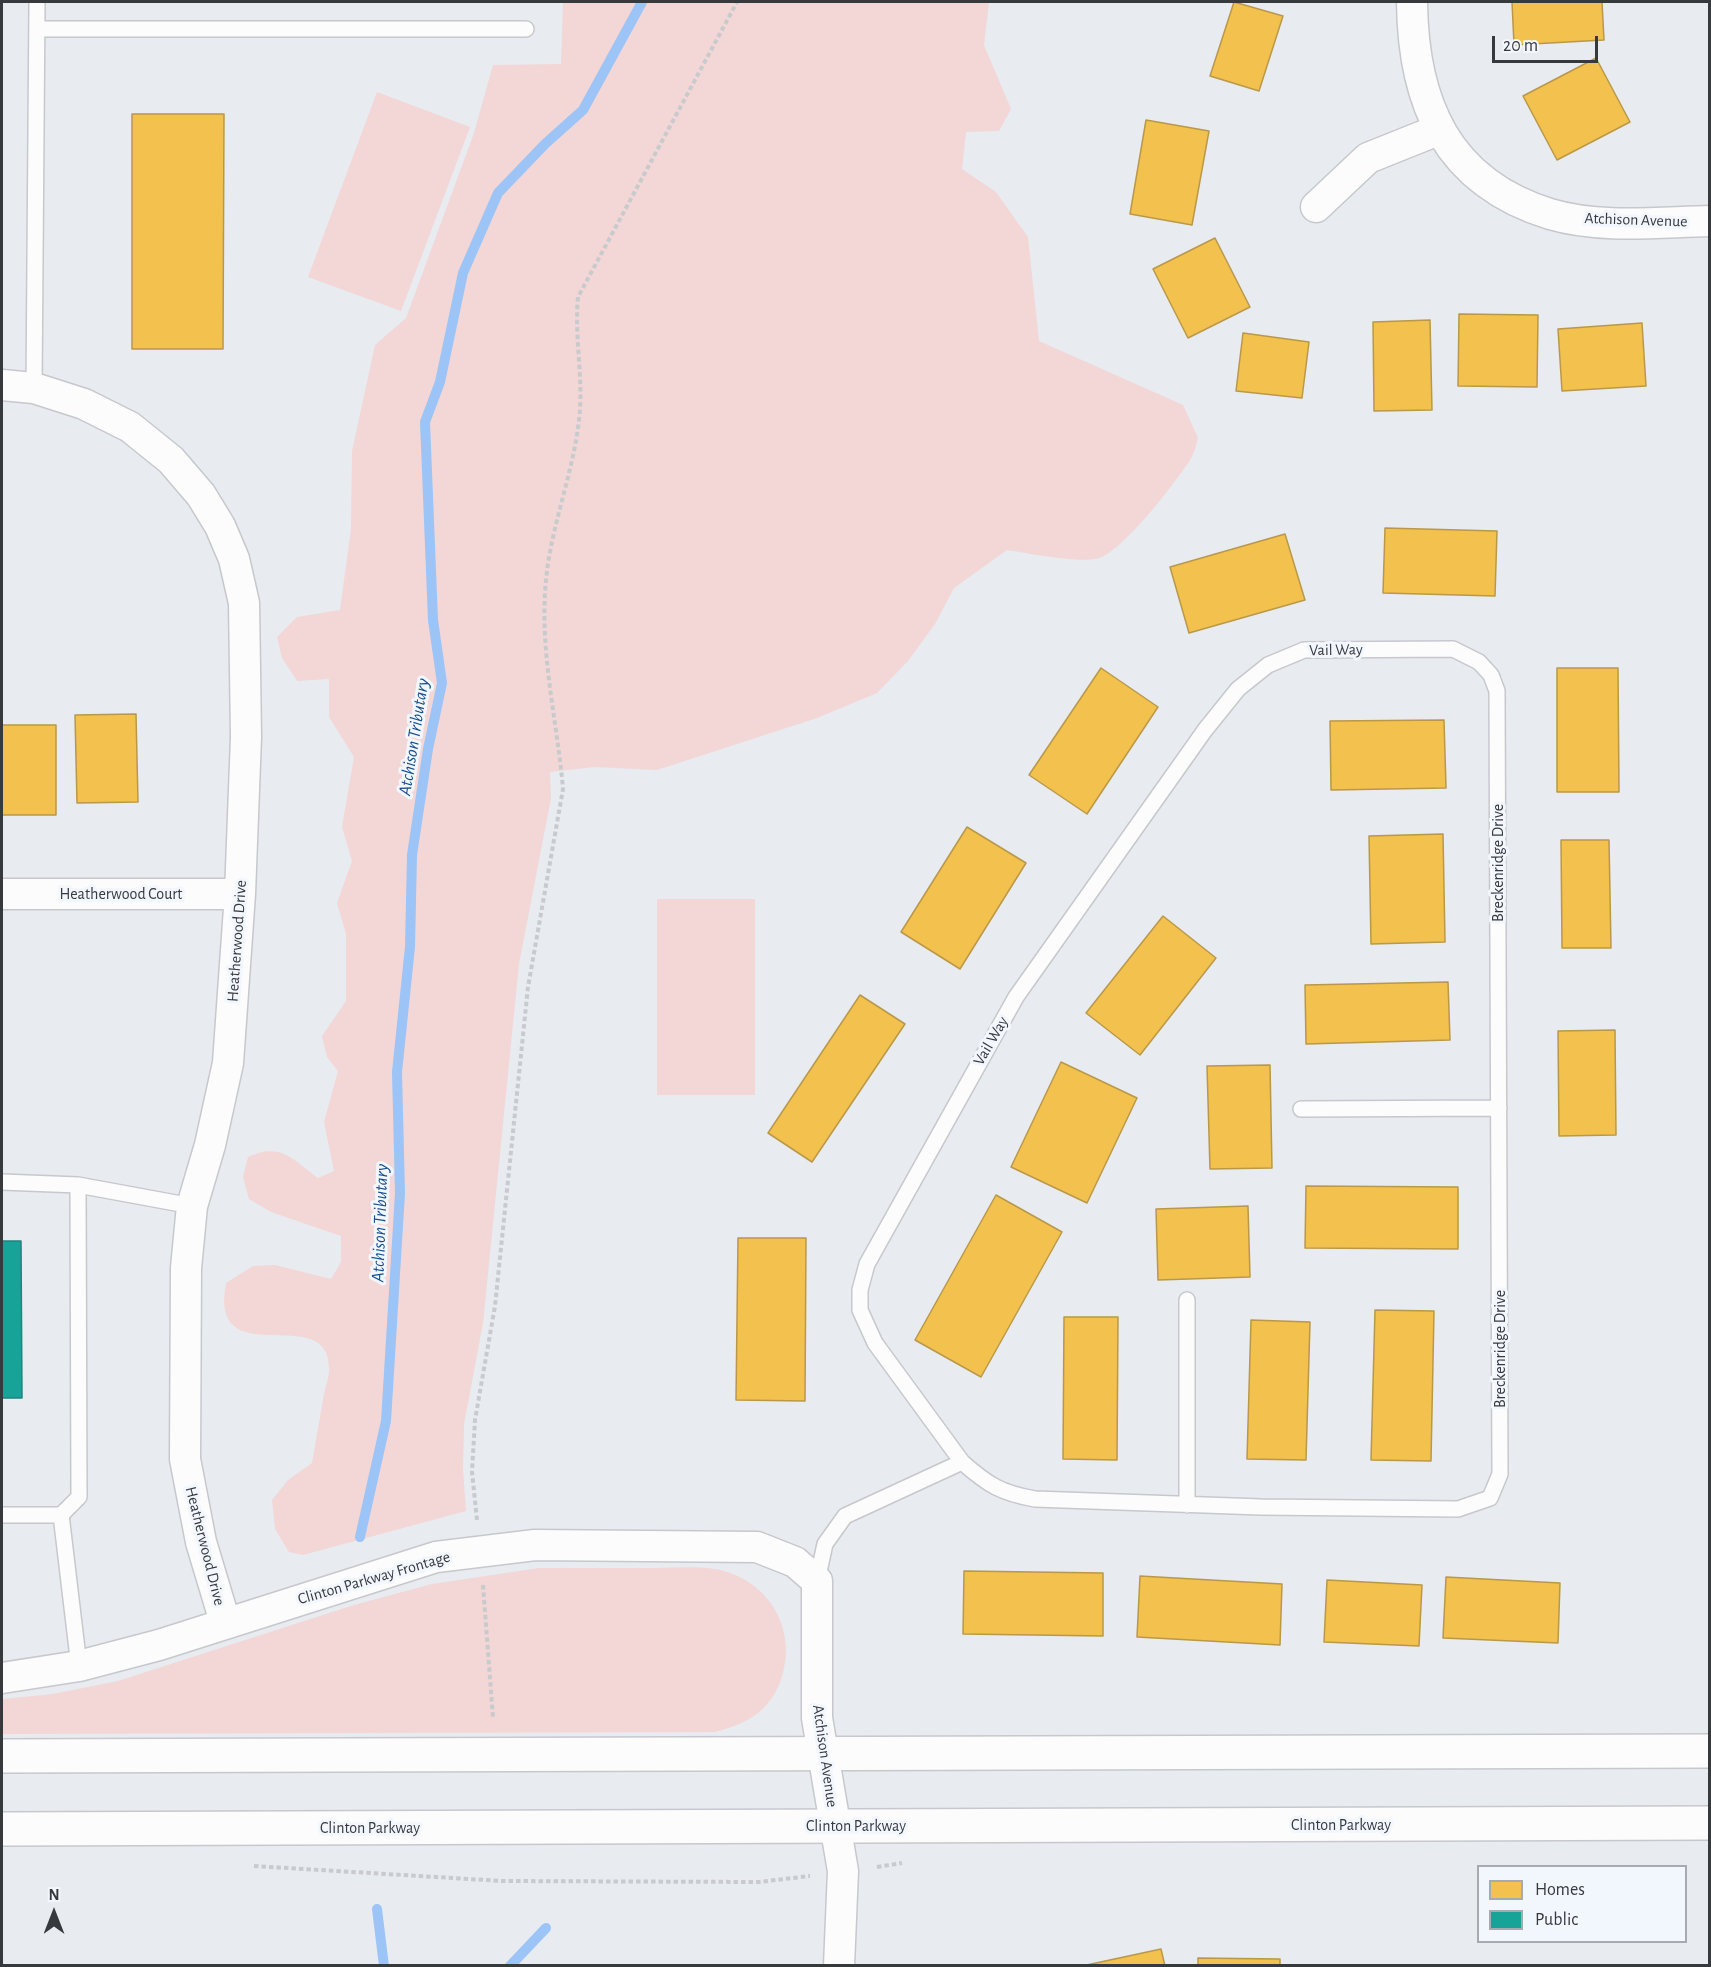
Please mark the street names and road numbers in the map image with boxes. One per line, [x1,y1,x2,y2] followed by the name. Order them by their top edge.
[1584,209,1688,231] street label: Atchison Avenue
[1309,640,1363,660] street label: Vail Way
[1488,804,1508,922] street label: Breckenridge Drive
[223,879,251,1003] street label: Heatherwood Drive
[60,884,182,904] street label: Heatherwood Court
[969,1013,1013,1069] street label: Vail Way
[1490,1290,1510,1408] street label: Breckenridge Drive
[181,1484,229,1608] street label: Heatherwood Drive
[296,1547,452,1609] street label: Clinton Parkway Frontage
[808,1704,842,1808] street label: Atchison Avenue
[1291,1815,1391,1835] street label: Clinton Parkway
[806,1816,906,1836] street label: Clinton Parkway
[320,1818,420,1838] street label: Clinton Parkway

